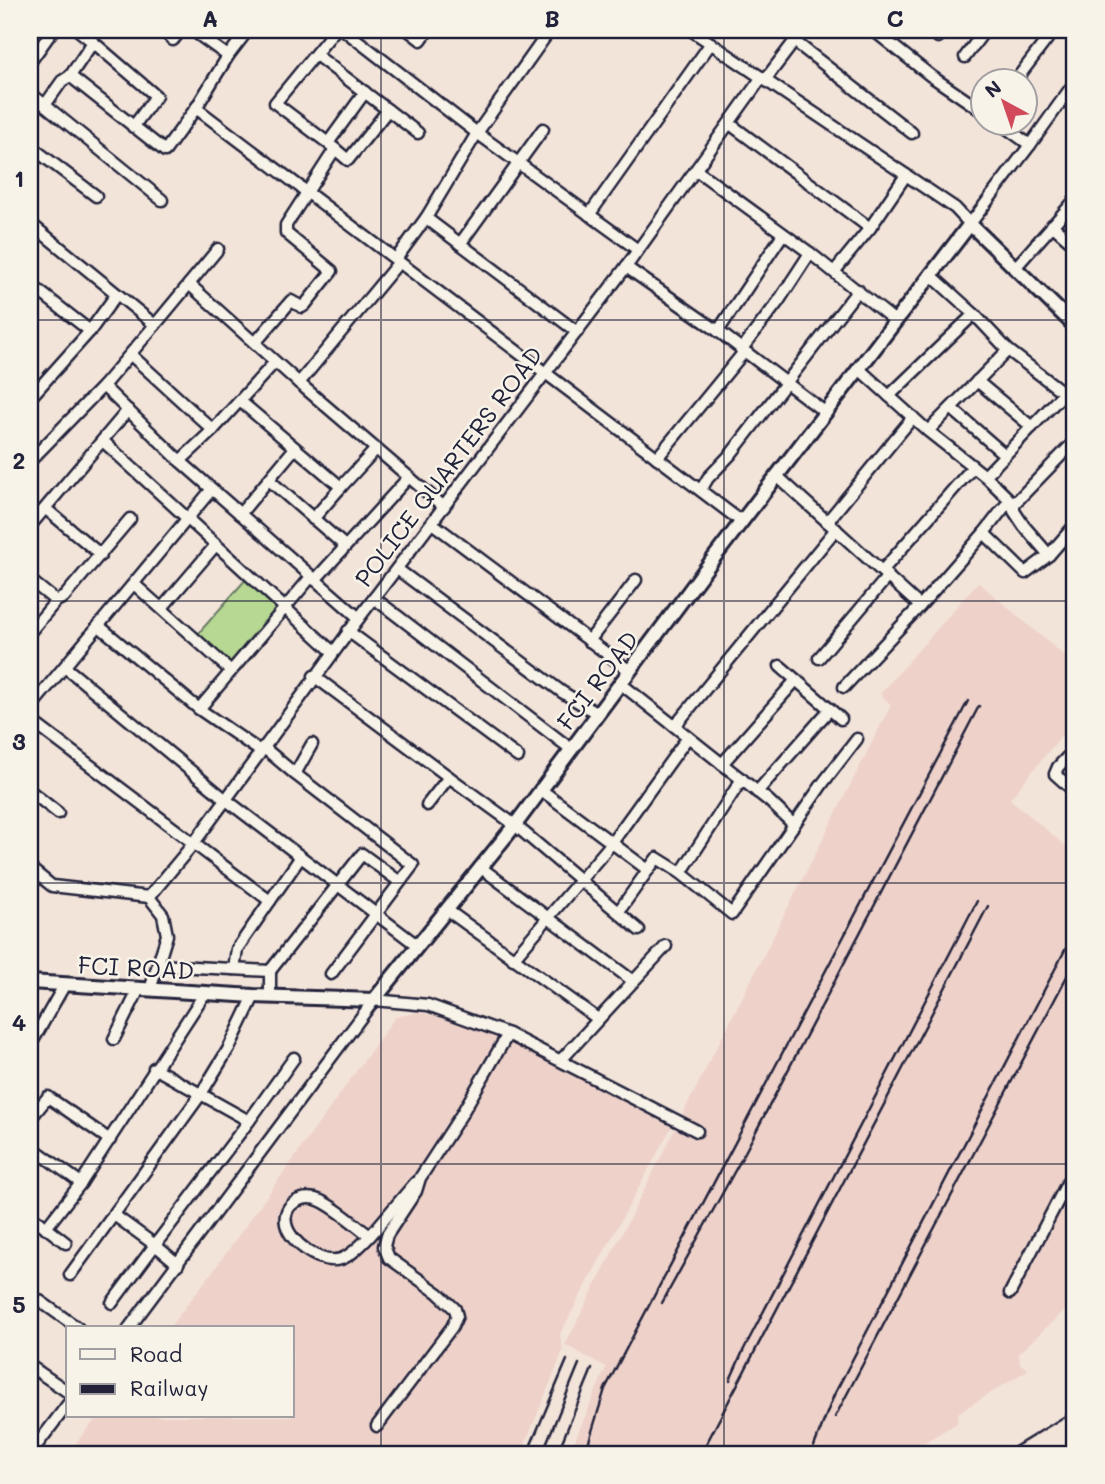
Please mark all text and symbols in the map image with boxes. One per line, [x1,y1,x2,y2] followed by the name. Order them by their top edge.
[202,3,218,33] text: A
[544,3,560,33] text: B
[886,3,904,33] text: C
[968,66,1038,136] north arrow
[979,74,1006,103] text: N
[14,163,24,193] text: 1
[347,340,549,592] street label: POLICE QUARTERS ROAD
[13,445,25,475] text: 2
[550,624,644,736] street label: FCI ROAD
[12,726,26,756] text: 3
[77,948,195,986] street label: FCI ROAD
[12,1007,26,1037] text: 4
[12,1289,26,1319] text: 5
[66,1326,294,1418] legend
[130,1340,182,1367] text: Road
[130,1374,209,1401] text: Railway

